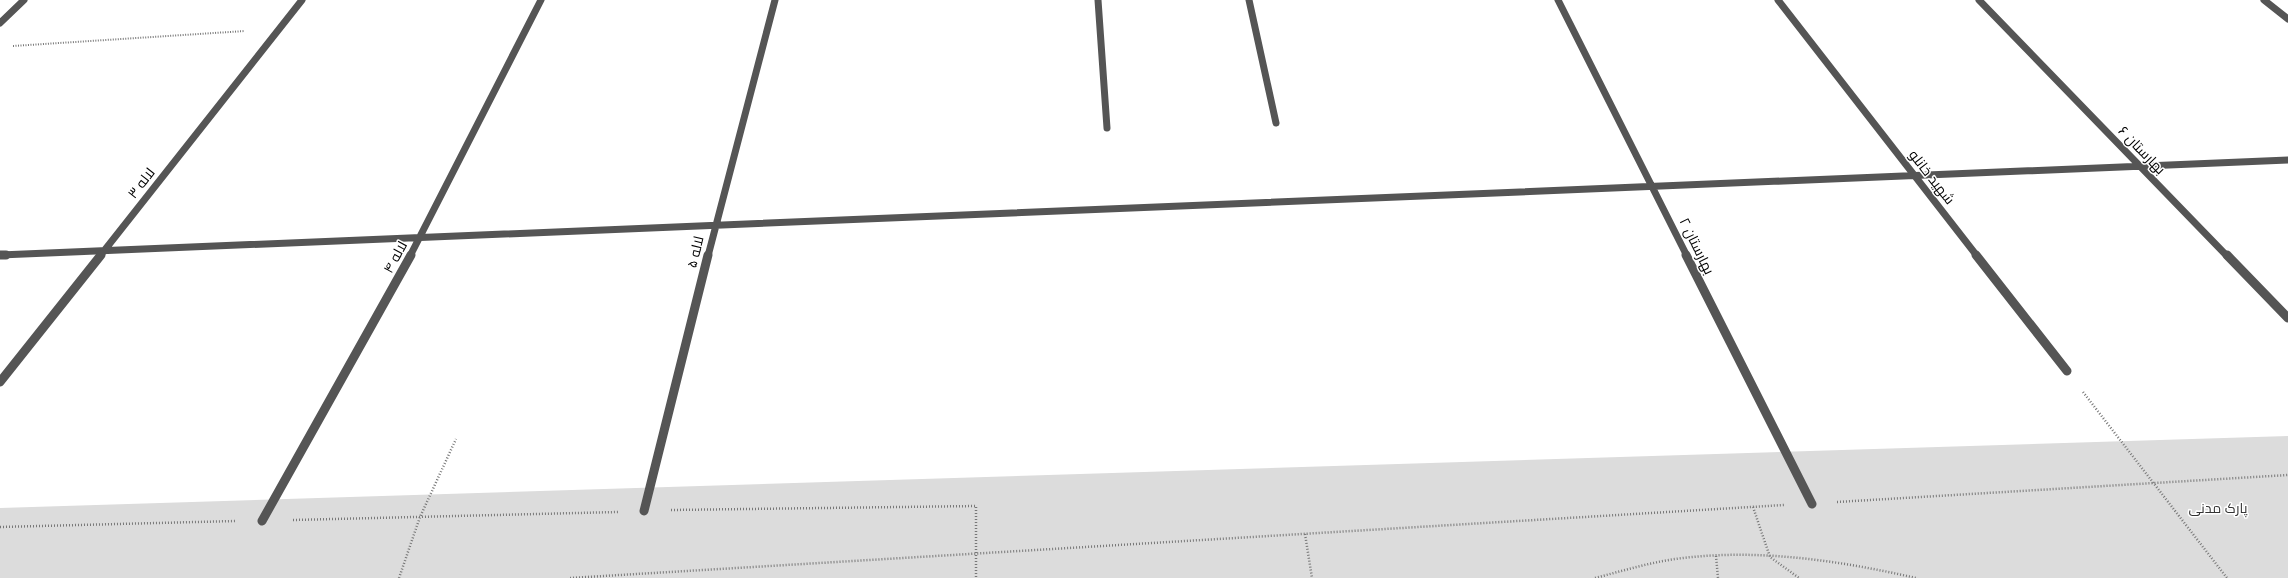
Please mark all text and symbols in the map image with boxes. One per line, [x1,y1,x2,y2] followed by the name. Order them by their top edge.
[2115,121,2170,178] street label: بهارستان ۶
[1905,146,1960,208] street label: شهید خانلو
[123,163,159,202] street label: لاله ۳
[1676,214,1719,277] street label: بهارستان ۲
[681,234,708,270] street label: لاله ۵
[378,237,411,276] street label: لاله ۴
[2189,498,2248,518] park label: پارک مدنی

